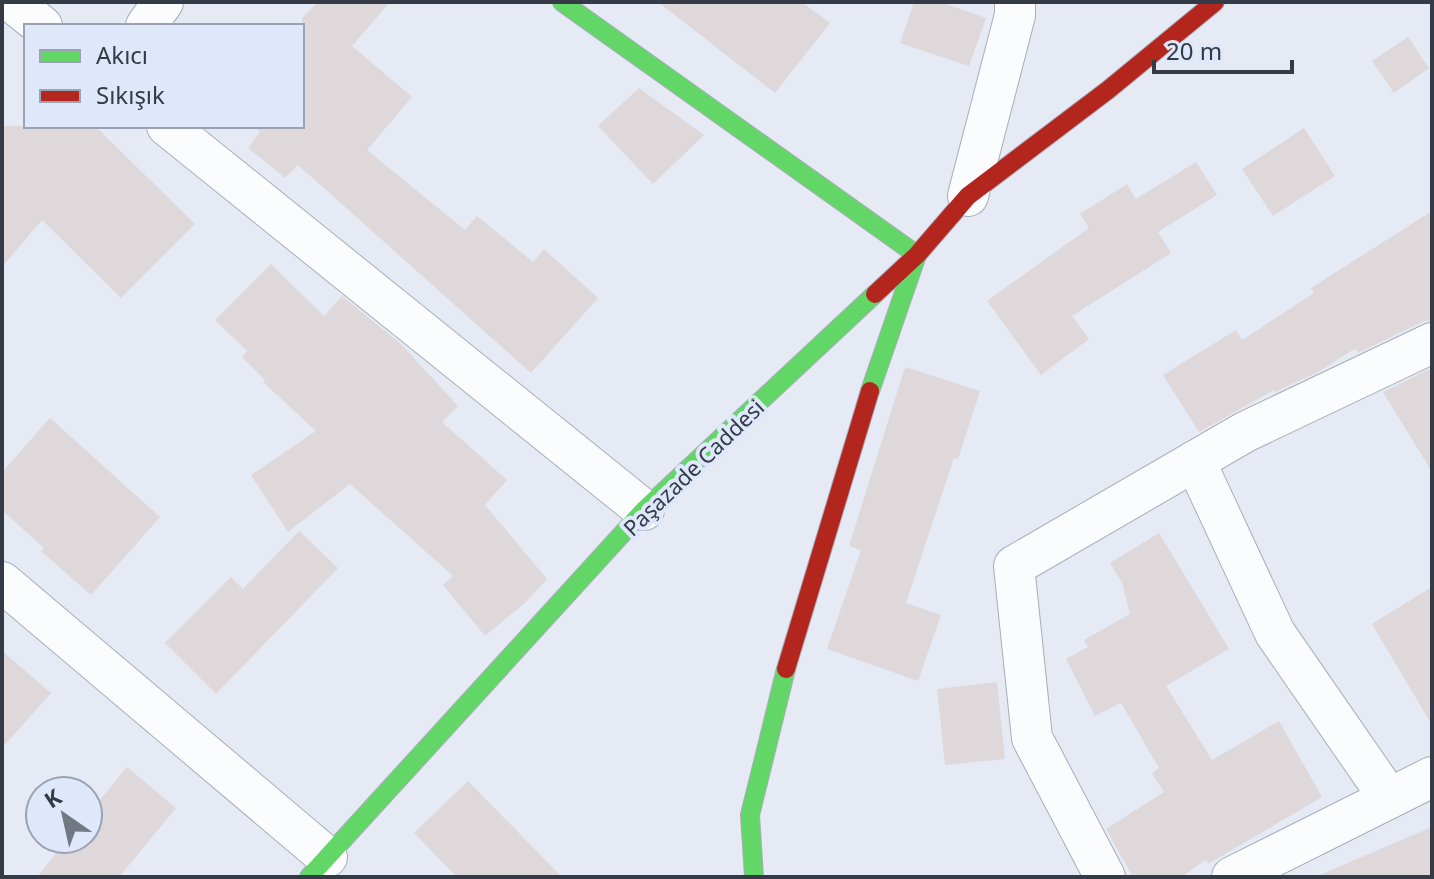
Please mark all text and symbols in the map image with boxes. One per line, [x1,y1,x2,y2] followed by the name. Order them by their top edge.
[24,24,304,128] legend
[1154,24,1292,74] scale bar
[1166,34,1222,67] text: 20 m
[96,38,148,71] text: Akıcı
[96,78,165,111] text: Sıkışık
[616,392,770,542] street label: Paşazade Caddesi
[24,775,104,855] north arrow
[38,781,67,814] text: K

